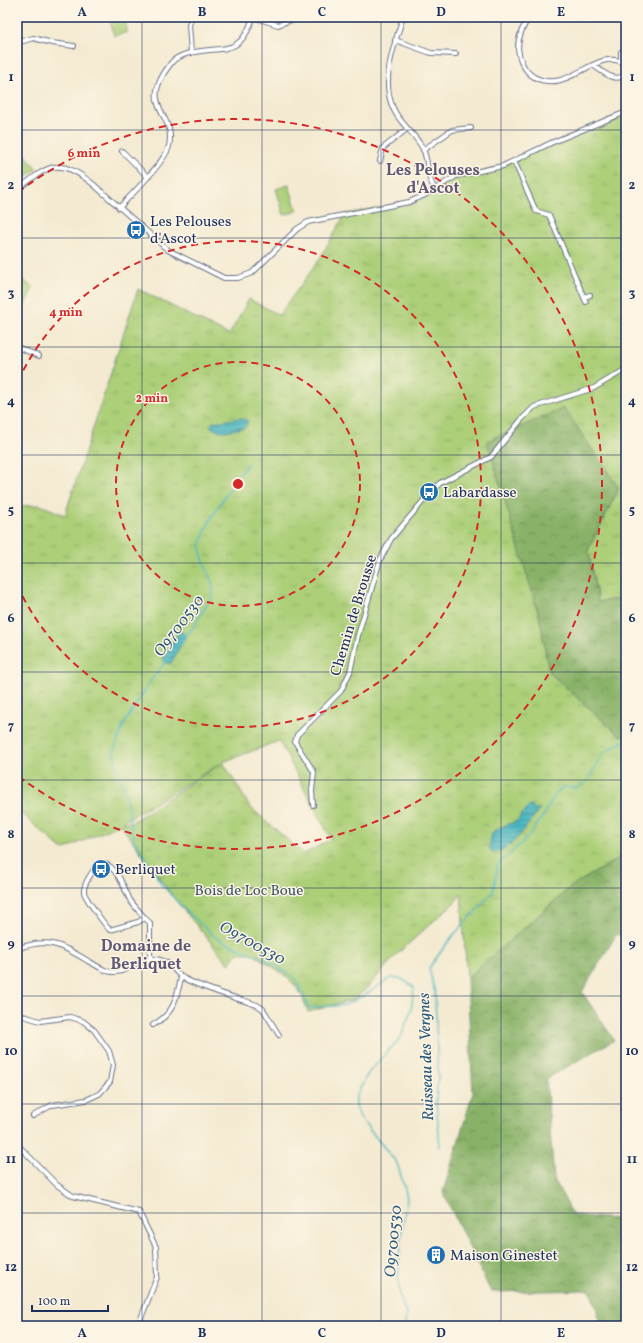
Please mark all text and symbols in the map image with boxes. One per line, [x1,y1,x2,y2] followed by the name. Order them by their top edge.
[77,4,87,22] text: A
[198,4,207,22] text: B
[318,4,326,22] text: C
[436,4,446,22] text: D
[557,4,565,22] text: E
[8,69,14,87] text: 1
[629,69,635,87] text: 1
[68,146,100,162] text: 6 min
[386,160,480,200] district label: Les Pelouses d'Ascot
[8,177,15,195] text: 2
[629,177,636,195] text: 2
[150,212,231,250] place label: Les Pelouses d'Ascot
[125,219,147,241] bus stop icon: Les Pelouses d'Ascot
[8,285,15,303] text: 3
[629,285,636,303] text: 3
[49,305,83,321] text: 4 min
[136,391,168,407] text: 2 min
[7,393,15,411] text: 4
[628,393,636,411] text: 4
[231,477,245,491] centre of rings
[418,481,440,503] bus stop icon: Labardasse
[443,483,517,504] place label: Labardasse
[8,502,14,520] text: 5
[629,502,635,520] text: 5
[326,552,383,679] street label: Chemin de Brousse
[149,590,210,662] water label: O9700530
[7,610,15,628] text: 6
[628,610,636,628] text: 6
[8,718,14,736] text: 7
[629,718,635,736] text: 7
[7,826,15,844] text: 8
[628,826,636,844] text: 8
[90,858,112,880] bus stop icon: Berliquet
[115,860,176,881] place label: Berliquet
[195,881,303,902] park label: Bois de Loc Boue
[215,916,289,971] water label: O9700530
[7,935,15,953] text: 9
[628,935,636,953] text: 9
[101,936,191,976] district label: Domaine de Berliquet
[414,992,440,1121] water label: Ruisseau des Vergnes
[4,1043,18,1061] text: 10
[625,1043,639,1061] text: 10
[6,1151,16,1169] text: 11
[627,1151,637,1169] text: 11
[380,1204,408,1278] water label: O9700530
[425,1244,447,1266] building icon: Maison Ginestet
[450,1246,558,1267] place label: Maison Ginestet
[5,1259,17,1277] text: 12
[626,1259,638,1277] text: 12
[32,1287,108,1313] scale bar
[38,1294,71,1310] text: 100 m
[77,1325,87,1343] text: A
[198,1325,207,1343] text: B
[318,1325,326,1343] text: C
[436,1325,446,1343] text: D
[557,1325,565,1343] text: E

